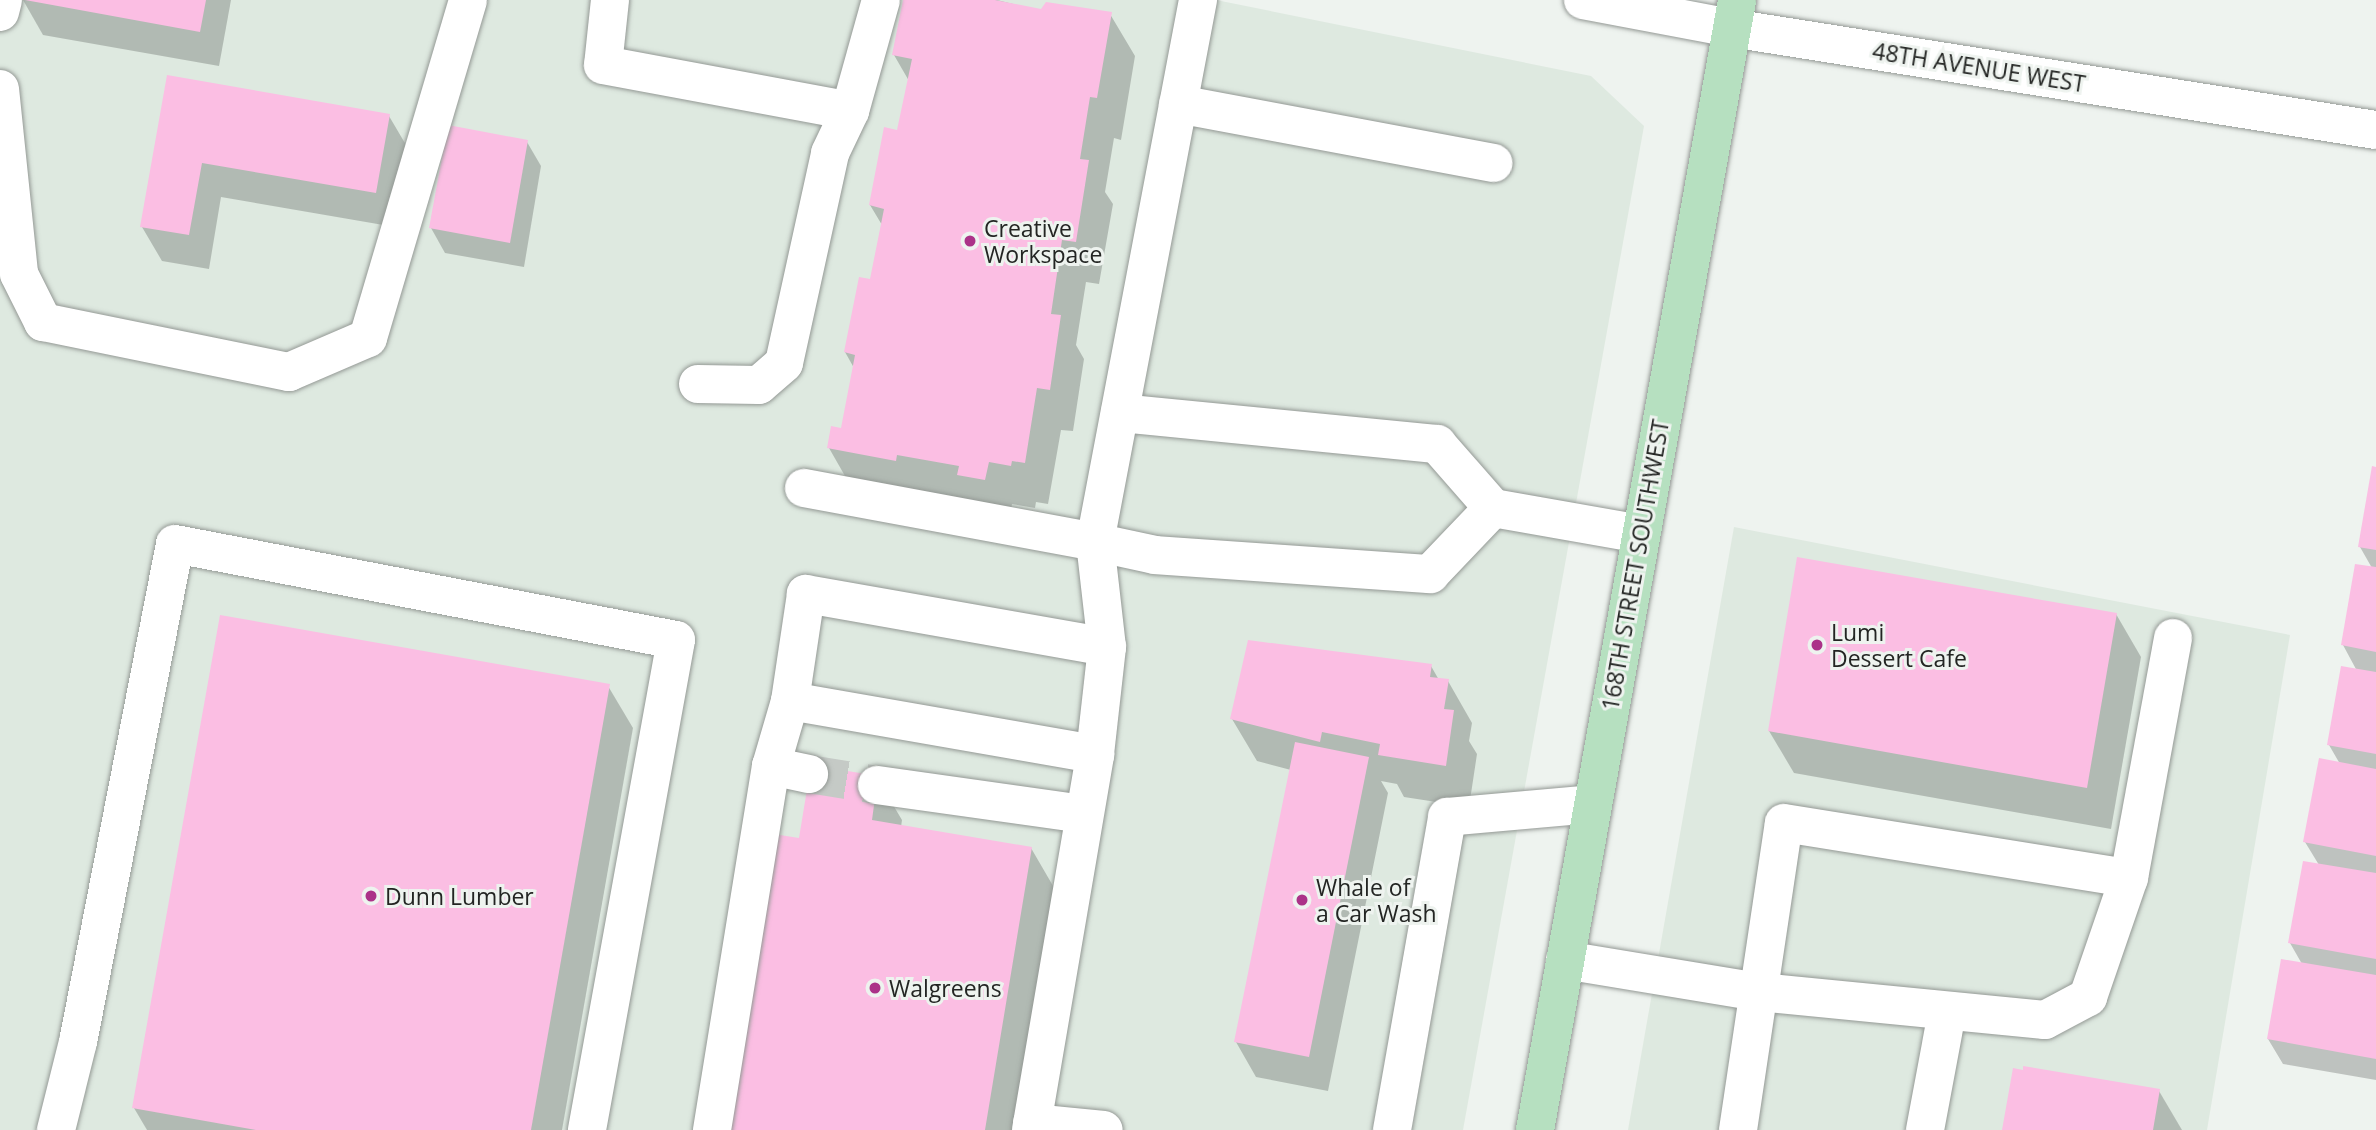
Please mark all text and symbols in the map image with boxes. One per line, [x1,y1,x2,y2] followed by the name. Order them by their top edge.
[1871,37,2087,97] street label: 48TH AVENUE WEST
[984,214,1102,268] place label: Creative Workspace
[962,233,978,249] marker: Creative Workspace
[1596,417,1674,713] street label: 168TH STREET SOUTHWEST
[1831,618,1967,672] place label: Lumi Dessert Cafe
[1809,637,1825,653] marker: Lumi Dessert Cafe
[1316,873,1436,927] place label: Whale of a Car Wash
[385,882,534,910] place label: Dunn Lumber
[363,888,379,904] marker: Dunn Lumber
[1294,892,1310,908] marker: Whale of a Car Wash
[889,974,1002,1002] place label: Walgreens
[867,980,883,996] marker: Walgreens

